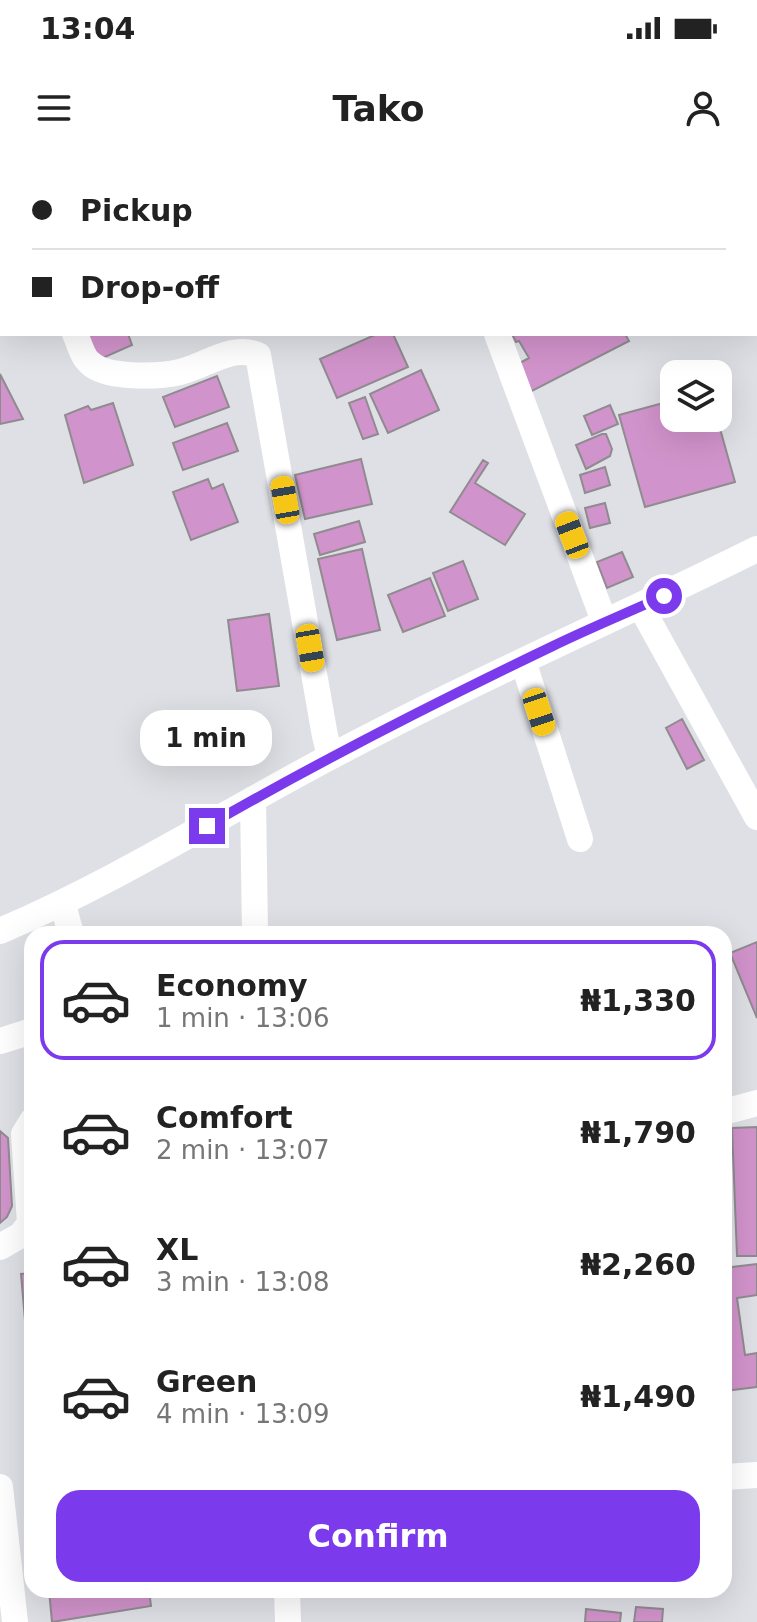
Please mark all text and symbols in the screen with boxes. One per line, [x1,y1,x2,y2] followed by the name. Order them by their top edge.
[40,11,136,46] text: 13:04
[32,86,76,130] icon: menu
[681,86,725,130] icon: person
[333,88,424,129] text: Tako
[80,193,193,228] text: Pickup
[80,270,219,305] text: Drop-off
[660,360,732,432] map controls
[660,360,732,432] button: layers
[269,474,301,526] car
[552,508,592,562] car
[646,578,682,614] route start
[294,622,326,674] car
[520,685,558,739] car
[141,710,273,766] callout: 1 min
[165,723,247,753] text: 1 min
[189,808,225,844] route end
[60,964,132,1036] icon: car
[156,968,308,1003] text: Economy
[580,983,696,1018] text: ₦1,330
[156,1003,330,1033] text: 1 min · 13:06
[60,1096,132,1168] icon: car
[156,1100,293,1135] text: Comfort
[580,1115,696,1150] text: ₦1,790
[156,1135,330,1165] text: 2 min · 13:07
[60,1228,132,1300] icon: car
[156,1232,198,1267] text: XL
[580,1247,696,1282] text: ₦2,260
[156,1267,330,1297] text: 3 min · 13:08
[60,1360,132,1432] icon: car
[156,1364,257,1399] text: Green
[580,1379,696,1414] text: ₦1,490
[156,1399,330,1429] text: 4 min · 13:09
[56,1490,700,1582] button: Confirm

